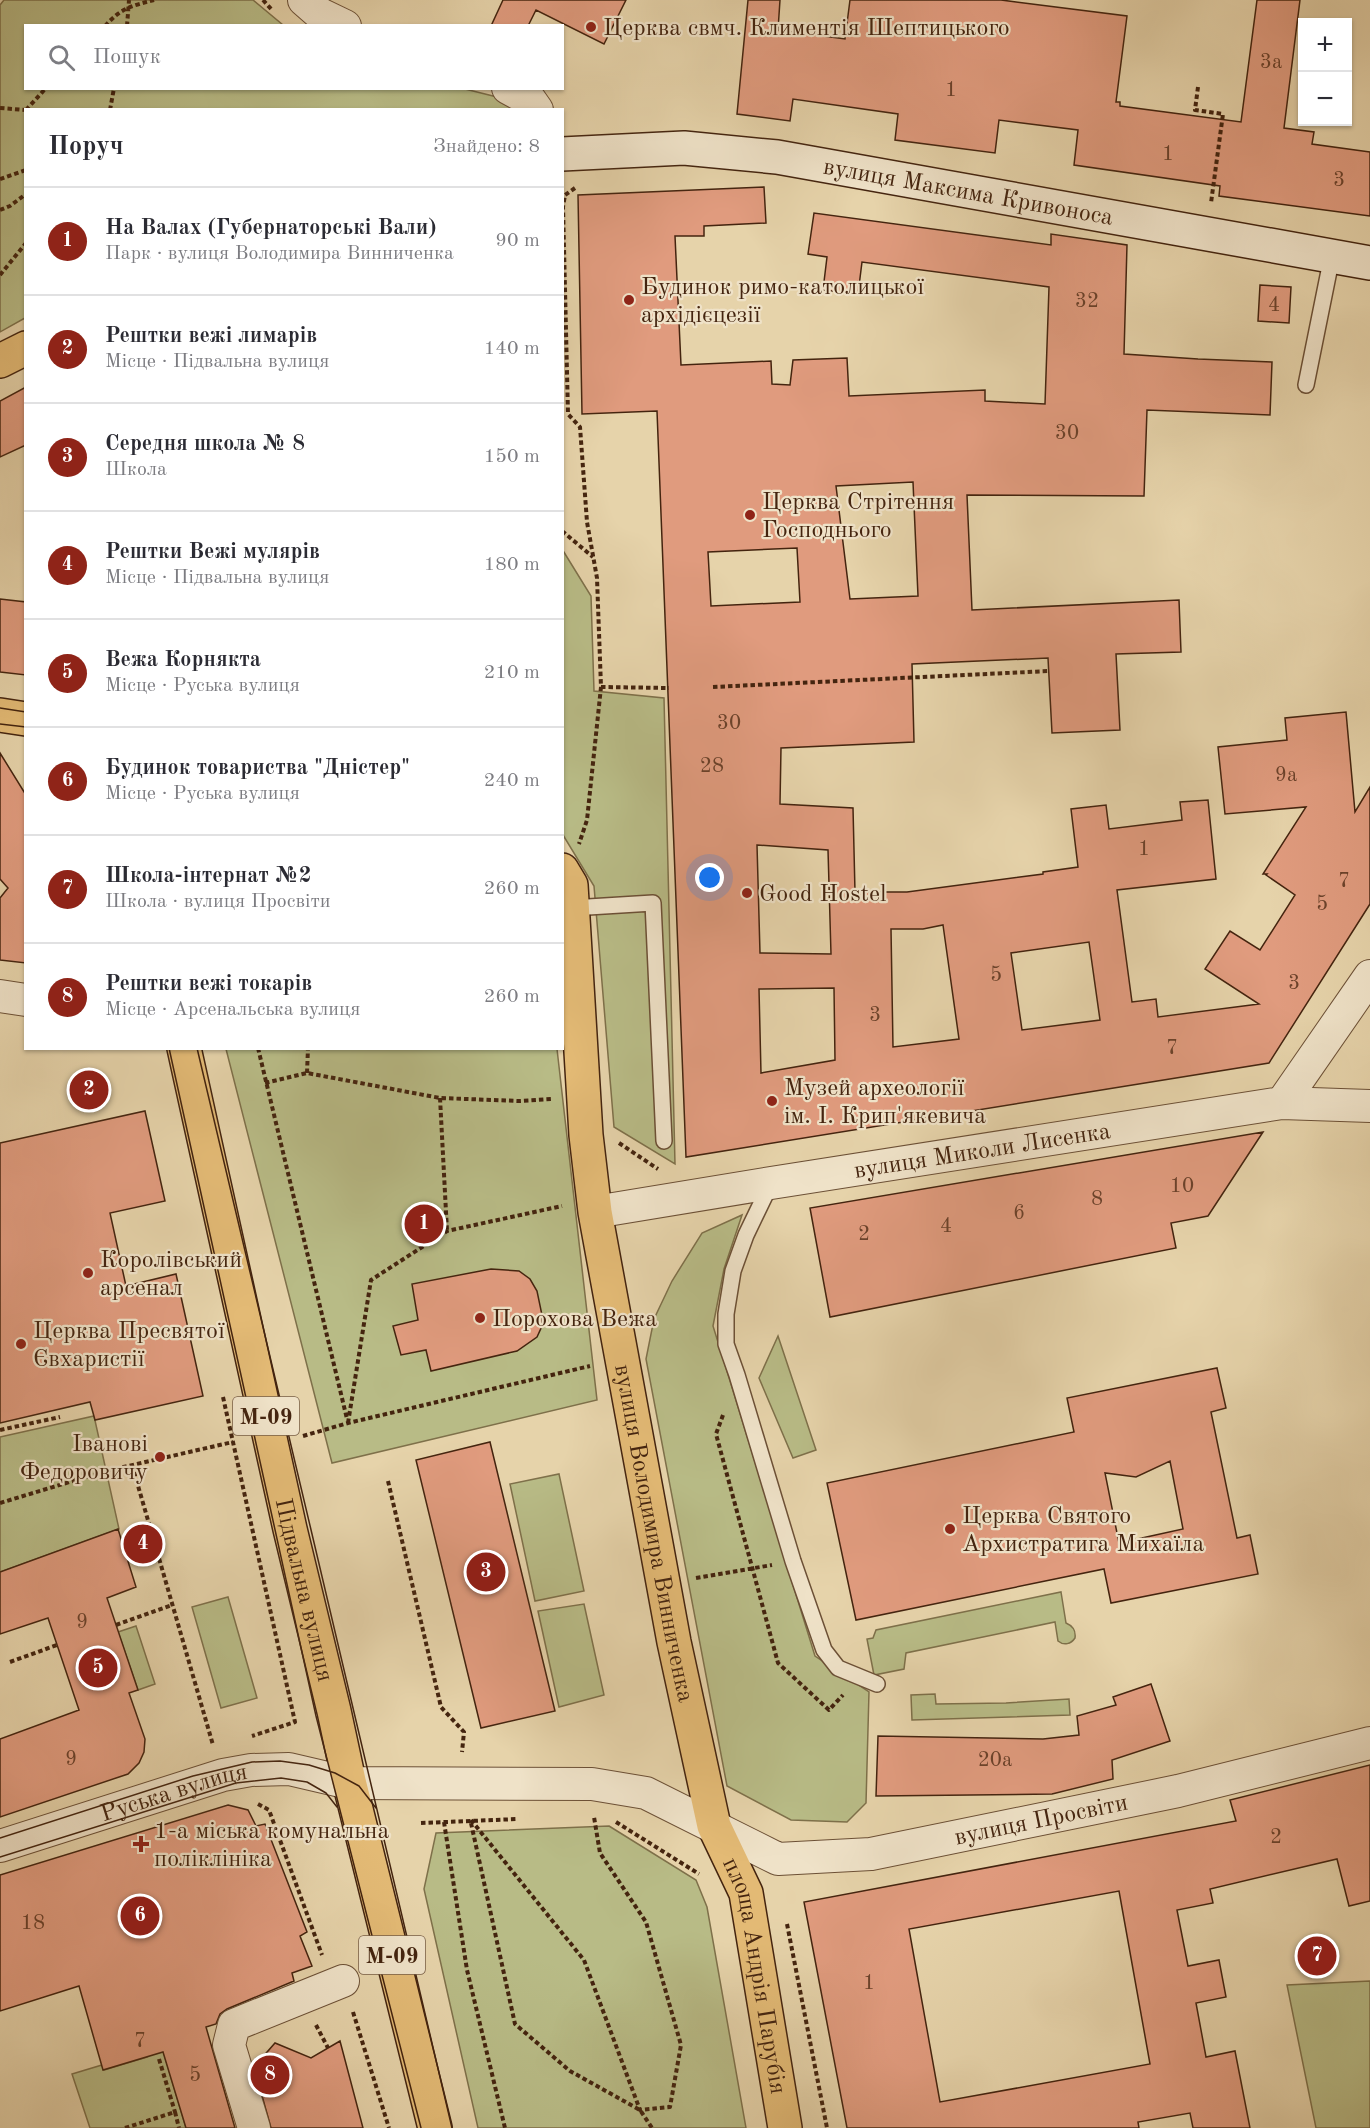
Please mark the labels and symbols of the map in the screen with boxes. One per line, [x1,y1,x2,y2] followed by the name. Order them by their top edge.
[603,17,1010,41] place label: Церква свмч. Климентія Шептицького
[584,20,598,34] marker: Церква свмч. Климентія Шептицького
[1260,52,1282,73] house number: 3а
[945,80,957,101] house number: 1
[1162,144,1174,165] house number: 1
[821,156,1115,231] street label: вулиця Максима Кривоноса
[1333,170,1345,191] house number: 3
[641,276,924,328] place label: Будинок римо-католицької архідієцезії
[1075,291,1099,312] house number: 32
[622,293,636,307] marker: Будинок римо-католицької архідієцезії
[1268,295,1280,316] house number: 4
[1055,423,1079,444] house number: 30
[762,491,954,543] place label: Церква Стрітення Господнього
[743,508,757,522] marker: Церква Стрітення Господнього
[717,713,741,734] house number: 30
[700,756,724,777] house number: 28
[1275,765,1297,786] house number: 9а
[1138,839,1150,860] house number: 1
[695,863,724,892] your location
[1338,871,1350,892] house number: 7
[759,883,887,907] place label: Good Hostel
[740,886,754,900] marker: Good Hostel
[1316,894,1328,915] house number: 5
[990,965,1002,986] house number: 5
[1288,973,1300,994] house number: 3
[869,1005,881,1026] house number: 3
[1166,1038,1178,1059] house number: 7
[70,1068,109,1112] pin: 2
[784,1077,986,1129] place label: Музей археології ім. І. Крип'якевича
[765,1094,779,1108] marker: Музей археології ім. І. Крип'якевича
[852,1120,1112,1184] street label: вулиця Миколи Лисенка
[1170,1176,1194,1197] house number: 10
[1091,1189,1103,1210] house number: 8
[404,1202,444,1246] pin: 1
[1013,1203,1025,1224] house number: 6
[940,1216,952,1237] house number: 4
[858,1224,870,1245] house number: 2
[100,1249,242,1301] place label: Королівський арсенал
[81,1266,95,1280] marker: Королівський арсенал
[492,1308,657,1332] place label: Порохова Вежа
[473,1311,487,1325] marker: Порохова Вежа
[33,1320,225,1372] place label: Церква Пресвятої Євхаристії
[14,1337,28,1351] marker: Церква Пресвятої Євхаристії
[609,1362,697,1705] street label: вулиця Володимира Винниченка
[233,1397,299,1435] road number: М-09
[20,1433,148,1485] place label: Іванові Федоровичу
[153,1450,167,1464] marker: Іванові Федоровичу
[270,1496,336,1684] street label: Підвальна вулиця
[962,1505,1204,1557] place label: Церква Святого Архистратига Михаїла
[124,1522,162,1566] pin: 4
[943,1522,957,1536] marker: Церква Святого Архистратига Михаїла
[466,1550,506,1594] pin: 3
[76,1612,88,1633] house number: 9
[78,1646,118,1690] pin: 5
[65,1749,77,1770] house number: 9
[978,1750,1012,1771] house number: 20а
[98,1761,249,1827] street label: Руська вулиця
[953,1792,1130,1851] street label: вулиця Просвіти
[154,1820,389,1872] place label: 1-а міська комунальна поліклініка
[1270,1827,1282,1848] house number: 2
[132,1835,150,1853] marker: 1-а міська комунальна поліклініка
[717,1854,789,2096] street label: площа Андрія Парубія
[120,1894,160,1938] pin: 6
[21,1913,45,1934] house number: 18
[1298,1934,1336,1978] pin: 7
[359,1936,425,1974] road number: М-09
[863,1973,875,1994] house number: 1
[134,2031,146,2052] house number: 7
[250,2052,290,2098] pin: 8
[189,2065,201,2086] house number: 5

